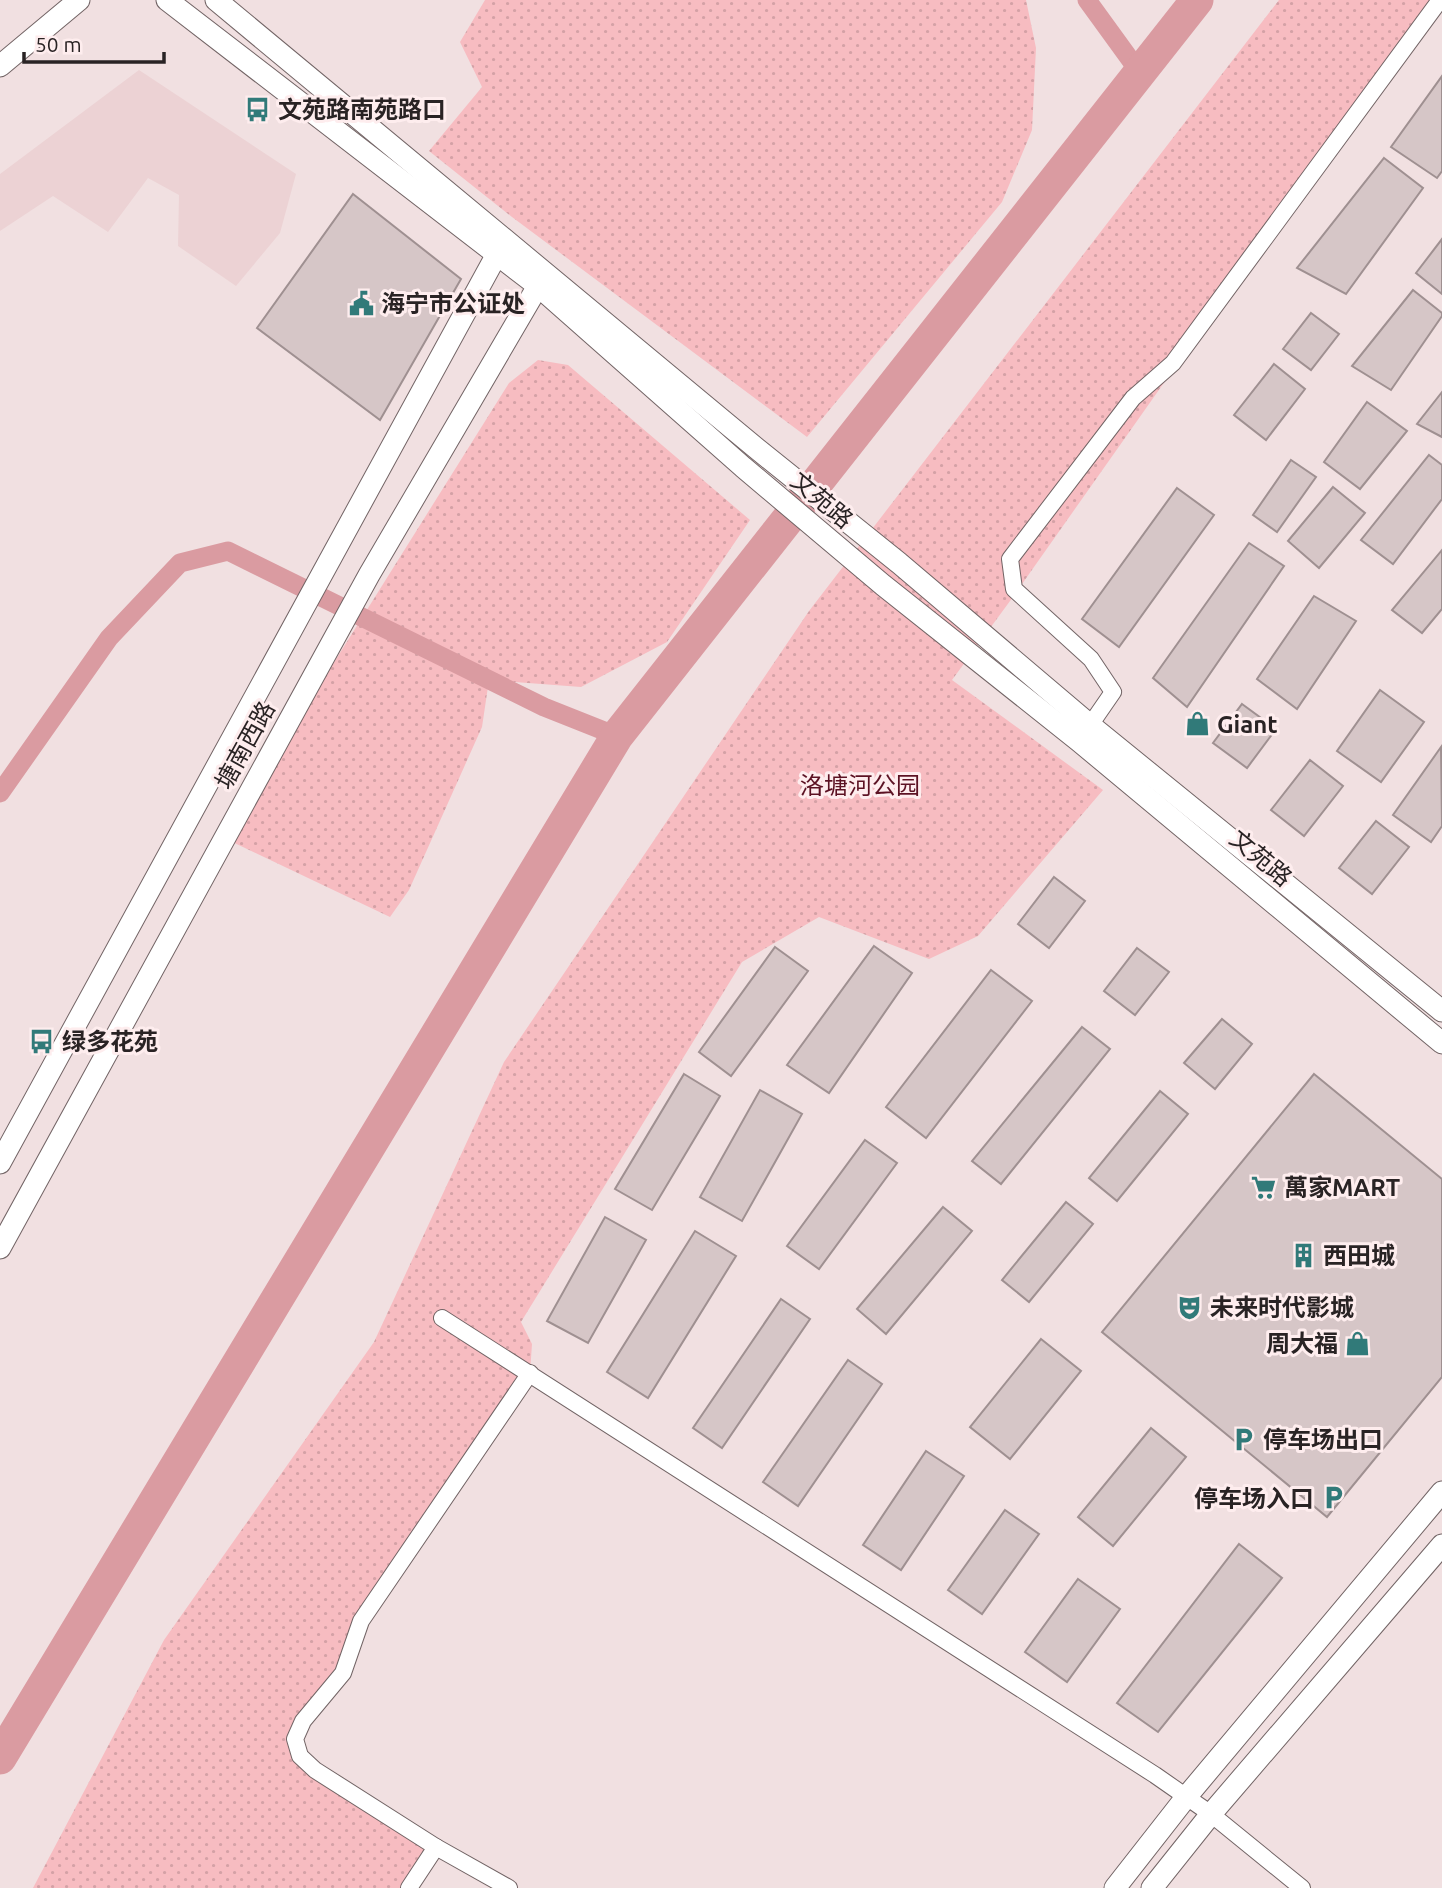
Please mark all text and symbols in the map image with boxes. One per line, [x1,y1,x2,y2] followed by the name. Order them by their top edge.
[24,21,164,65] scale bar
[35,32,82,56] text: 50 m
[244,95,272,123] bus stop icon: 文苑路南苑路口
[278,96,446,123] place label: 文苑路南苑路口
[347,289,375,317] public building icon: 海宁市公证处
[381,290,525,317] place label: 海宁市公证处
[786,467,858,533] street label: 文苑路
[210,696,280,794] street label: 塘南西路
[1183,710,1211,738] shop icon: Giant
[1217,711,1278,738] place label: Giant
[800,772,920,799] park label: 洛塘河公园
[1225,825,1297,891] street label: 文苑路
[28,1027,56,1055] bus stop icon: 绿多花苑
[62,1028,158,1055] place label: 绿多花苑
[1250,1173,1278,1201] supermarket icon: 萬家MART
[1284,1174,1400,1201] place label: 萬家MART
[1289,1241,1317,1269] building icon: 西田城
[1323,1242,1395,1269] place label: 西田城
[1176,1293,1204,1321] theatre icon: 未来时代影城
[1210,1294,1354,1321] place label: 未来时代影城
[1344,1329,1372,1357] shop icon: 周大福
[1266,1330,1338,1357] place label: 周大福
[1229,1425,1257,1453] parking icon: 停车场出口
[1263,1426,1383,1453] place label: 停车场出口
[1320,1484,1348,1512] parking icon: 停车场入口
[1194,1485,1314,1512] place label: 停车场入口

